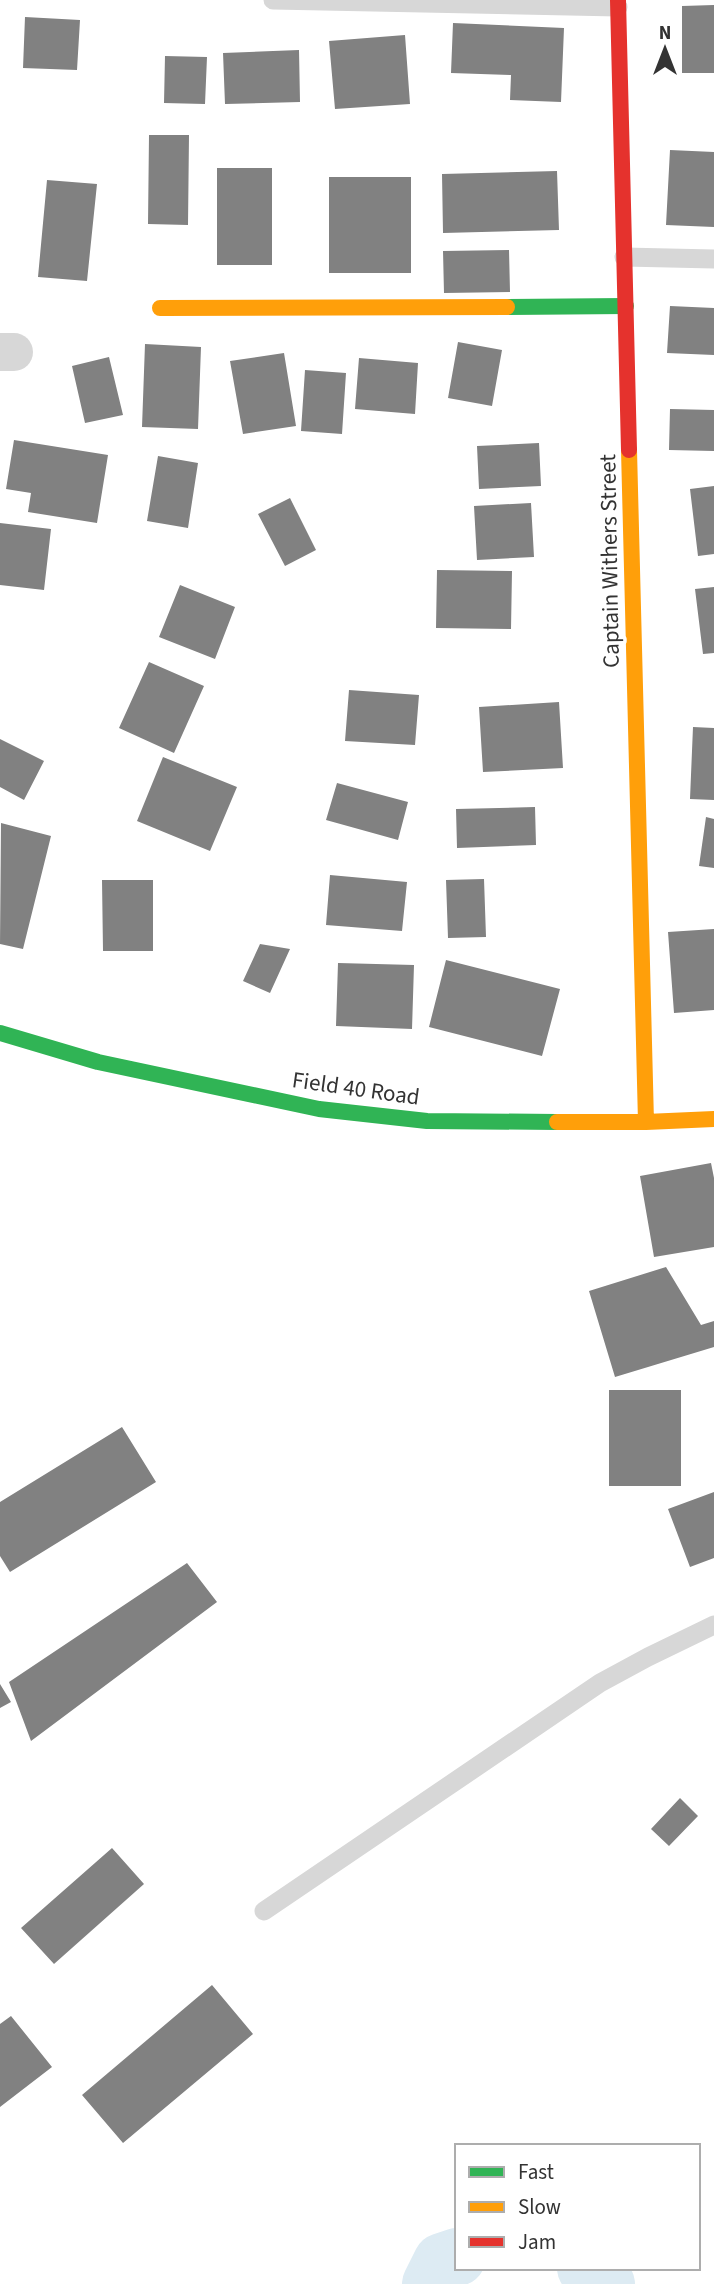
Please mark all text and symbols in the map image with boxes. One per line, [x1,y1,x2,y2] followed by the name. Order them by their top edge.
[630,14,700,84] north arrow
[659,20,671,47] text: N
[591,454,628,668] street label: Captain Withers Street
[290,1063,422,1114] street label: Field 40 Road
[455,2144,700,2270] legend
[518,2157,554,2187] text: Fast
[518,2192,561,2222] text: Slow
[518,2227,556,2257] text: Jam

